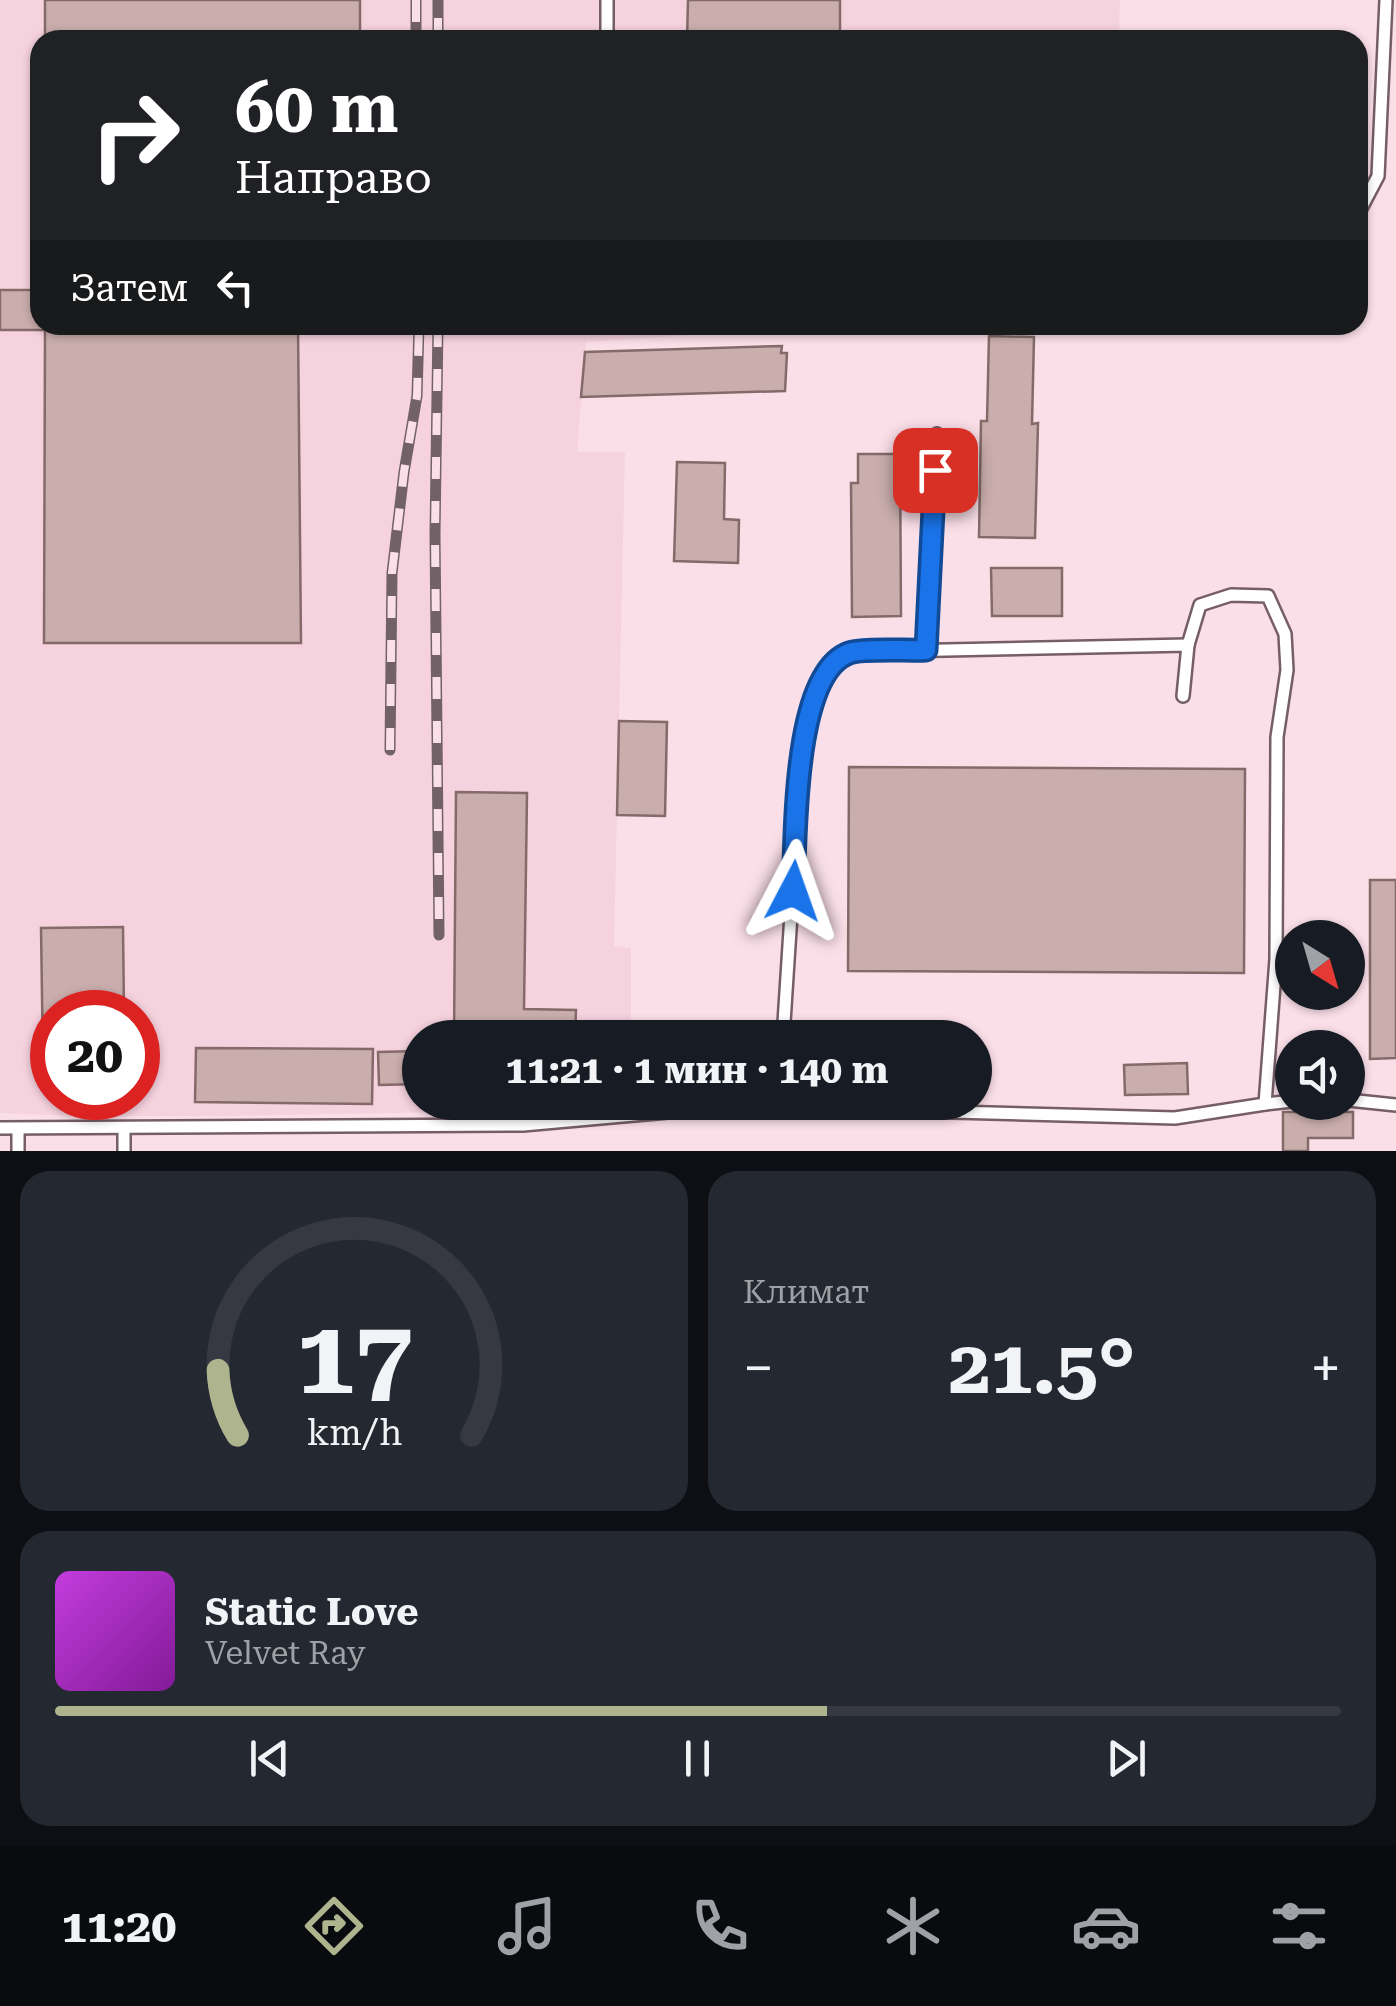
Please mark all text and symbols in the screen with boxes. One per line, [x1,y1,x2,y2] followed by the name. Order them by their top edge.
[235,67,399,149] text: 60 m
[70,70,200,200] icon: right
[235,151,432,204] text: Направо
[208,260,263,315] icon: left
[70,266,188,310] text: Затем
[893,428,978,513] pin
[908,443,963,498] icon: arrive
[741,839,845,943] position arrow
[1275,920,1365,1010] north arrow
[1275,920,1365,1120] map controls
[30,990,160,1120] speed limit sign: 20
[1275,1030,1365,1120] button: sound
[506,1048,888,1092] text: 11:21 · 1 мин · 140 m
[743,1273,869,1311] text: Климат
[296,1297,412,1418] text: 17
[949,1323,1135,1411] text: 21.5°
[743,1336,774,1400] text: −
[1310,1336,1341,1400] text: +
[306,1412,402,1454] text: km/h
[205,1590,418,1634] text: Static Love
[205,1634,366,1672] text: Velvet Ray
[242,1731,297,1786] icon: previous
[670,1731,725,1786] icon: pause
[1099,1731,1154,1786] icon: next
[299,1891,369,1961] icon: directions
[492,1891,562,1961] icon: music
[685,1891,755,1961] icon: phone
[878,1891,948,1961] icon: climate
[1071,1891,1141,1961] icon: car
[1264,1891,1334,1961] icon: filters
[62,1900,176,1953] text: 11:20

